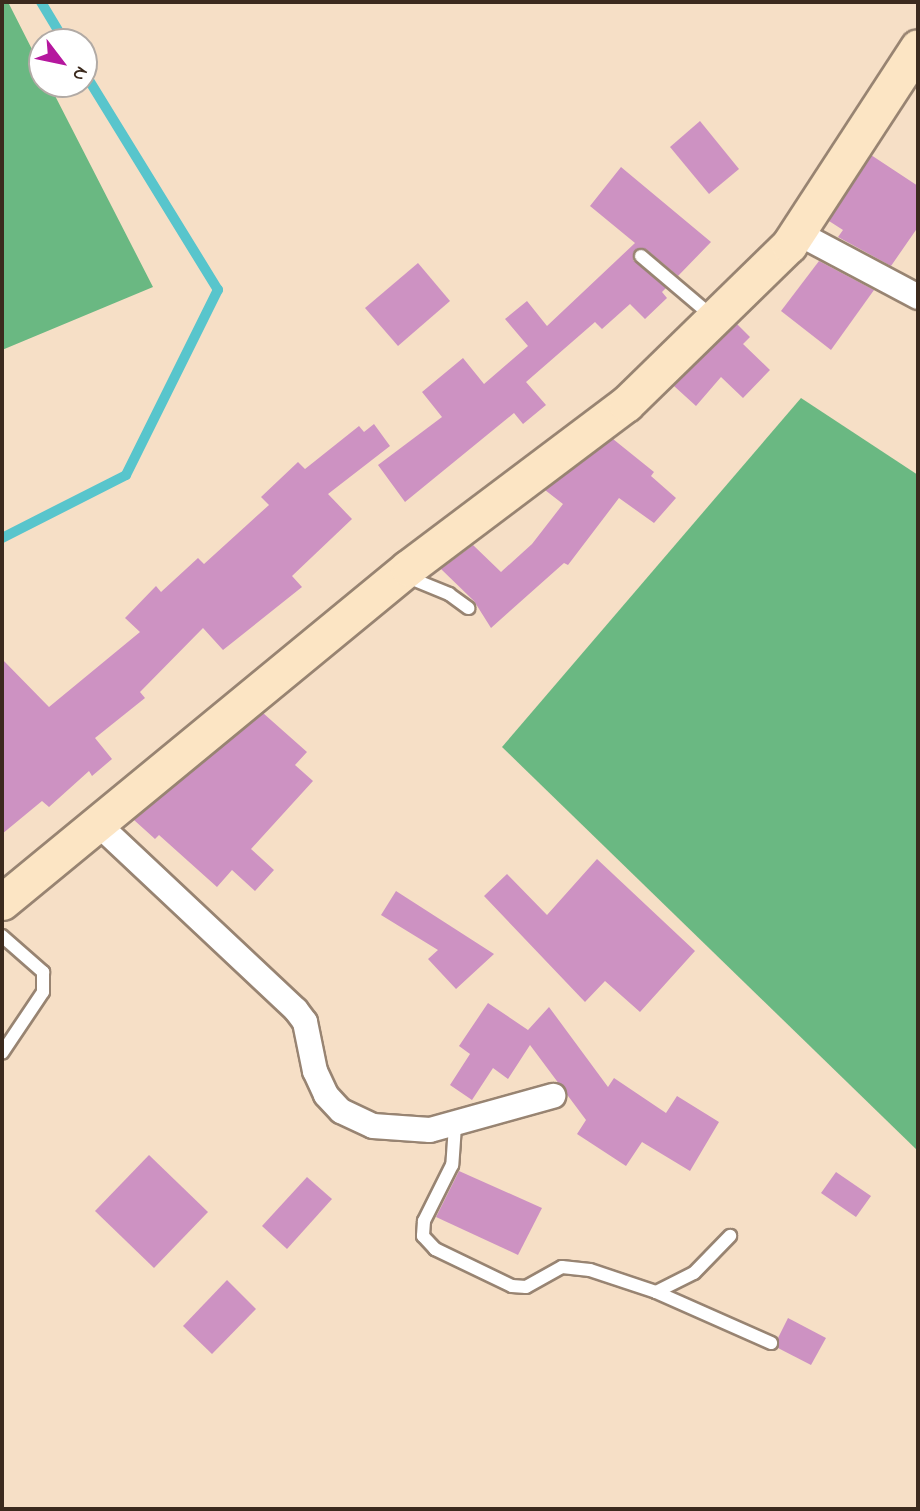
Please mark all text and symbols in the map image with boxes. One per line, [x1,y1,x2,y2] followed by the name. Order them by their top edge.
[28,28,98,98] north arrow
[65,61,94,86] text: N

